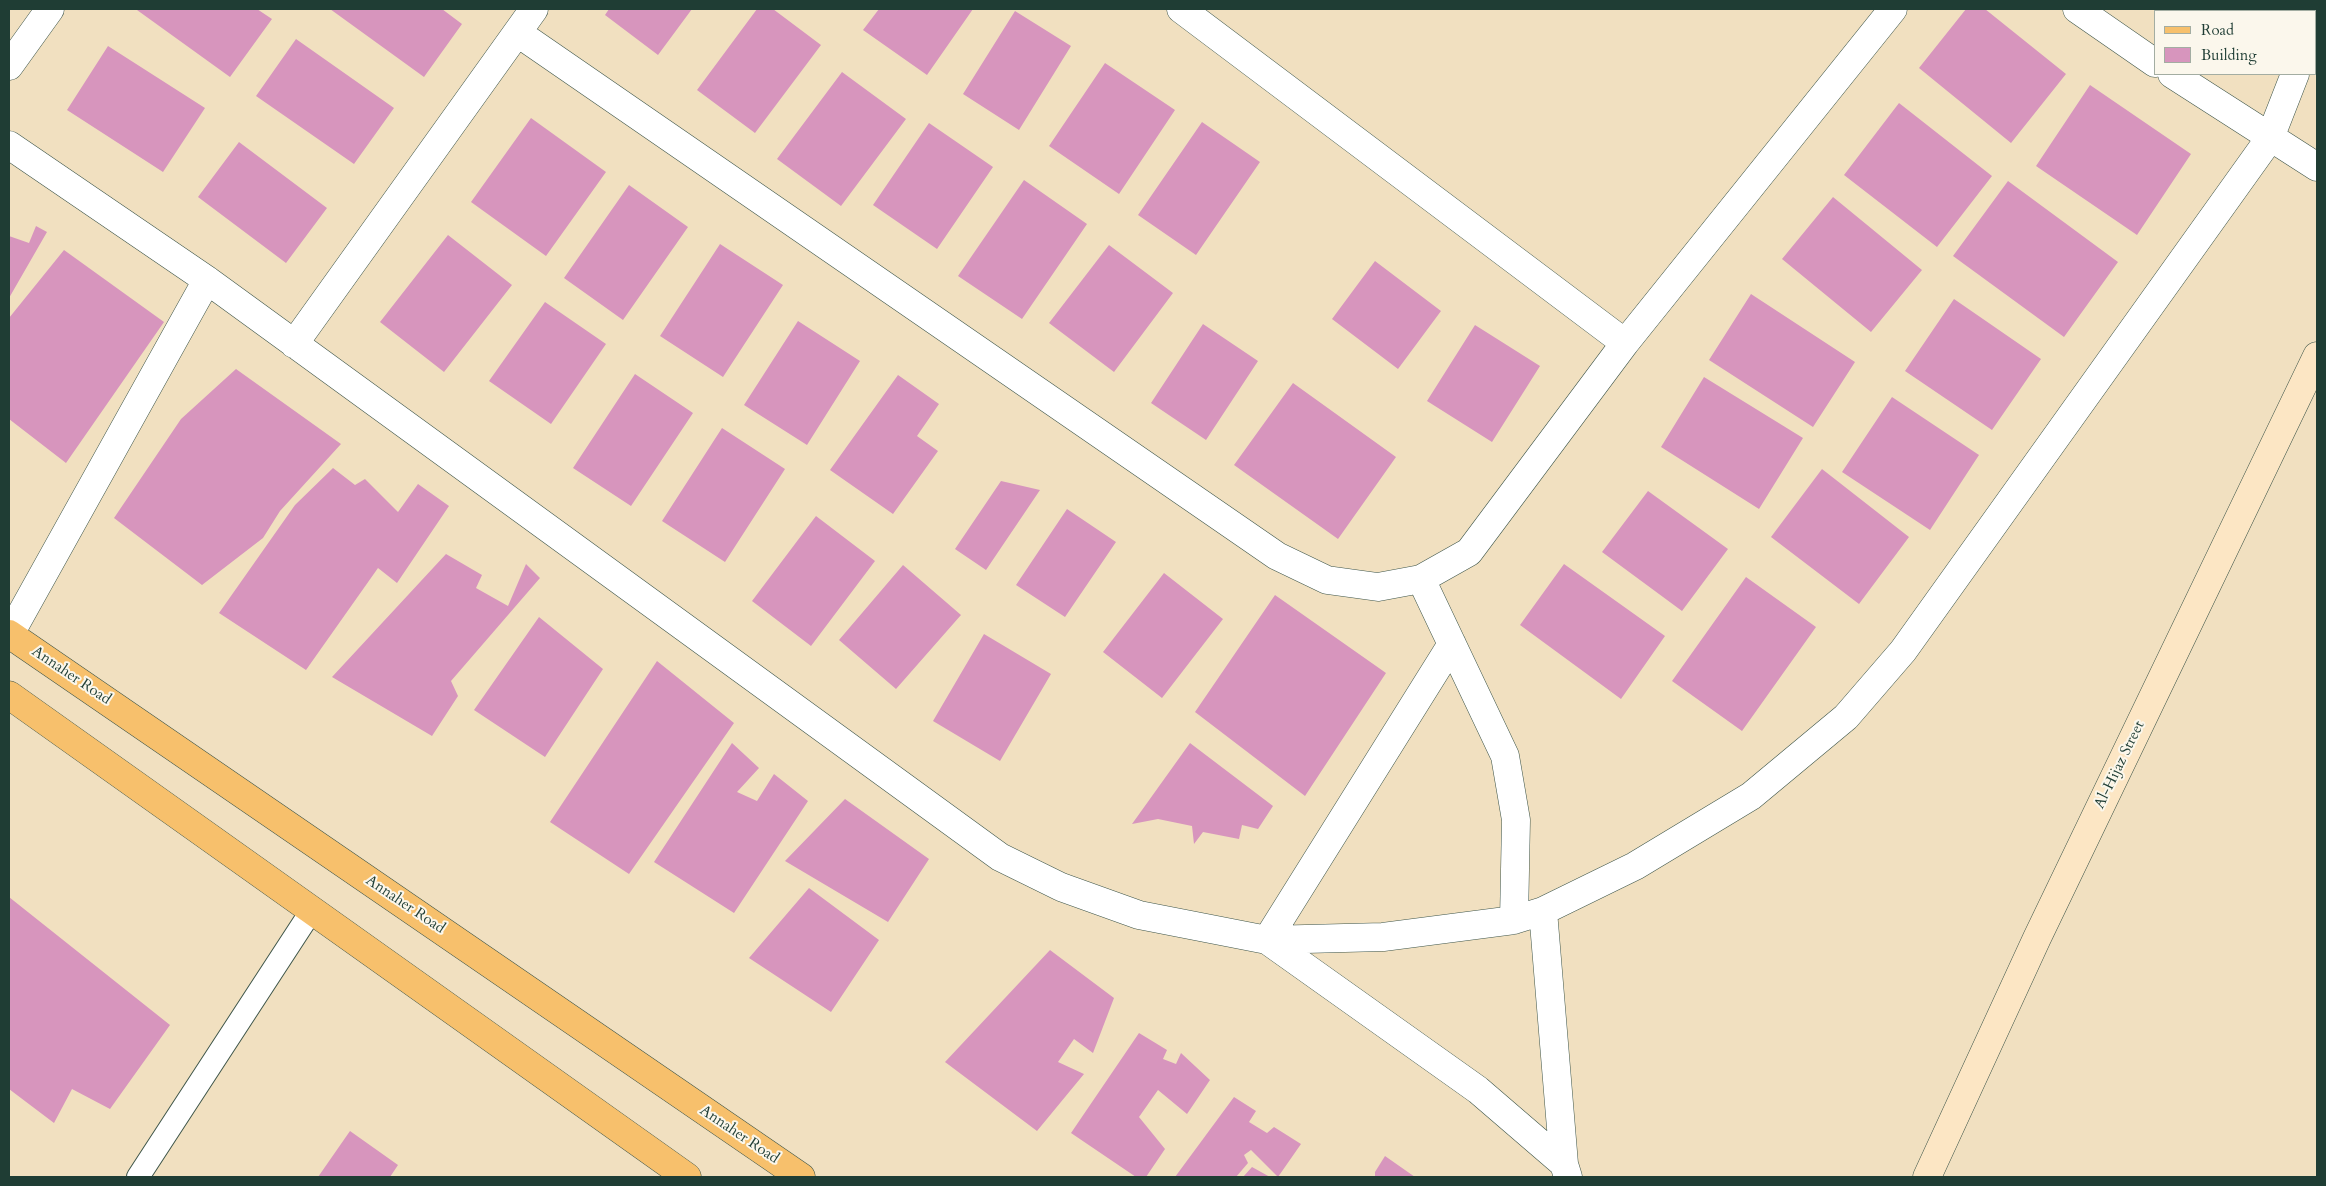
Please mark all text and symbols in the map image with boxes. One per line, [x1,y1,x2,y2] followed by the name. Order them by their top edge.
[2154,10,2316,75] legend
[2201,20,2234,40] text: Road
[2201,45,2257,65] text: Building
[28,643,114,709] street label: Annaher Road
[2091,718,2149,812] street label: Al-Hijaz Street
[362,872,448,938] street label: Annaher Road
[696,1102,782,1168] street label: Annaher Road

